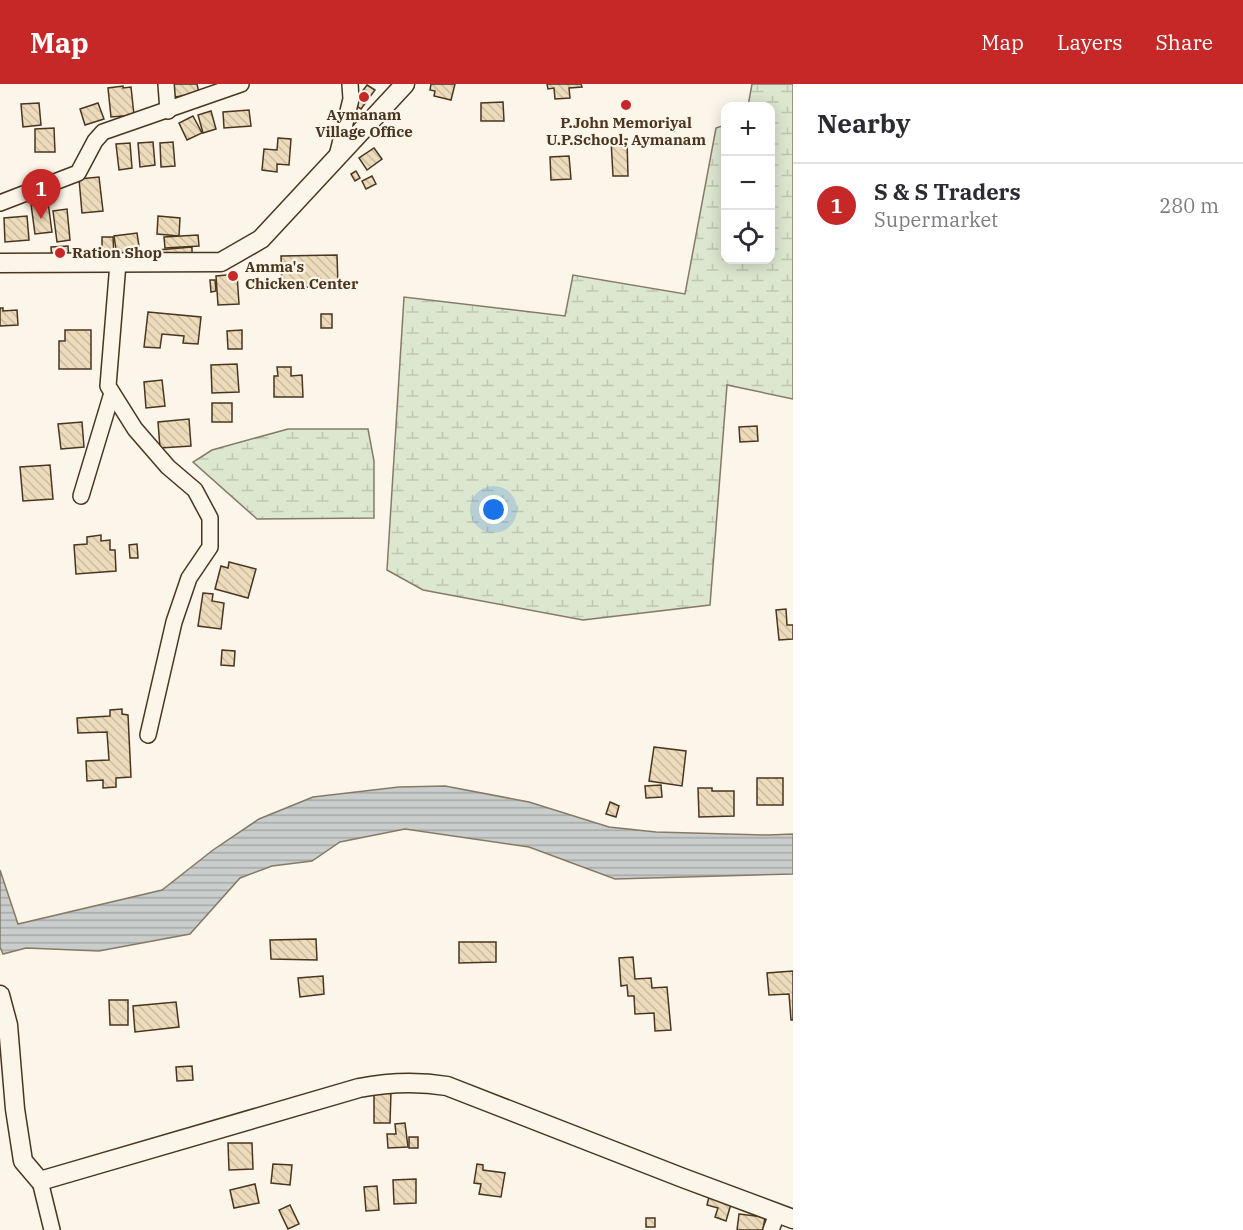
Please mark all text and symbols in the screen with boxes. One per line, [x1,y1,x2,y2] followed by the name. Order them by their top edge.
[30,24,89,61] text: Map
[981,28,1024,56] text: Map
[1057,28,1123,56] text: Layers
[1156,28,1213,56] text: Share
[357,90,371,104] marker: Aymanam Village Office
[619,98,633,112] marker: P.John Memoriyal U.P.School, Aymanam
[721,102,775,264] map controls
[721,102,775,156] button: +
[315,105,413,141] place label: Aymanam Village Office
[817,106,911,140] text: Nearby
[546,113,706,149] place label: P.John Memoriyal U.P.School, Aymanam
[721,156,775,210] button: −
[22,170,60,219] pin: 1
[874,177,1021,206] text: S & S Traders
[831,192,843,219] text: 1
[1159,192,1219,219] text: 280 m
[874,206,998,233] text: Supermarket
[721,210,775,264] button: locate
[72,243,162,262] place label: Ration Shop
[53,246,67,260] marker: Ration Shop
[245,257,359,293] place label: Amma's Chicken Center
[226,269,240,283] marker: Amma's Chicken Center
[479,495,508,524] your location

